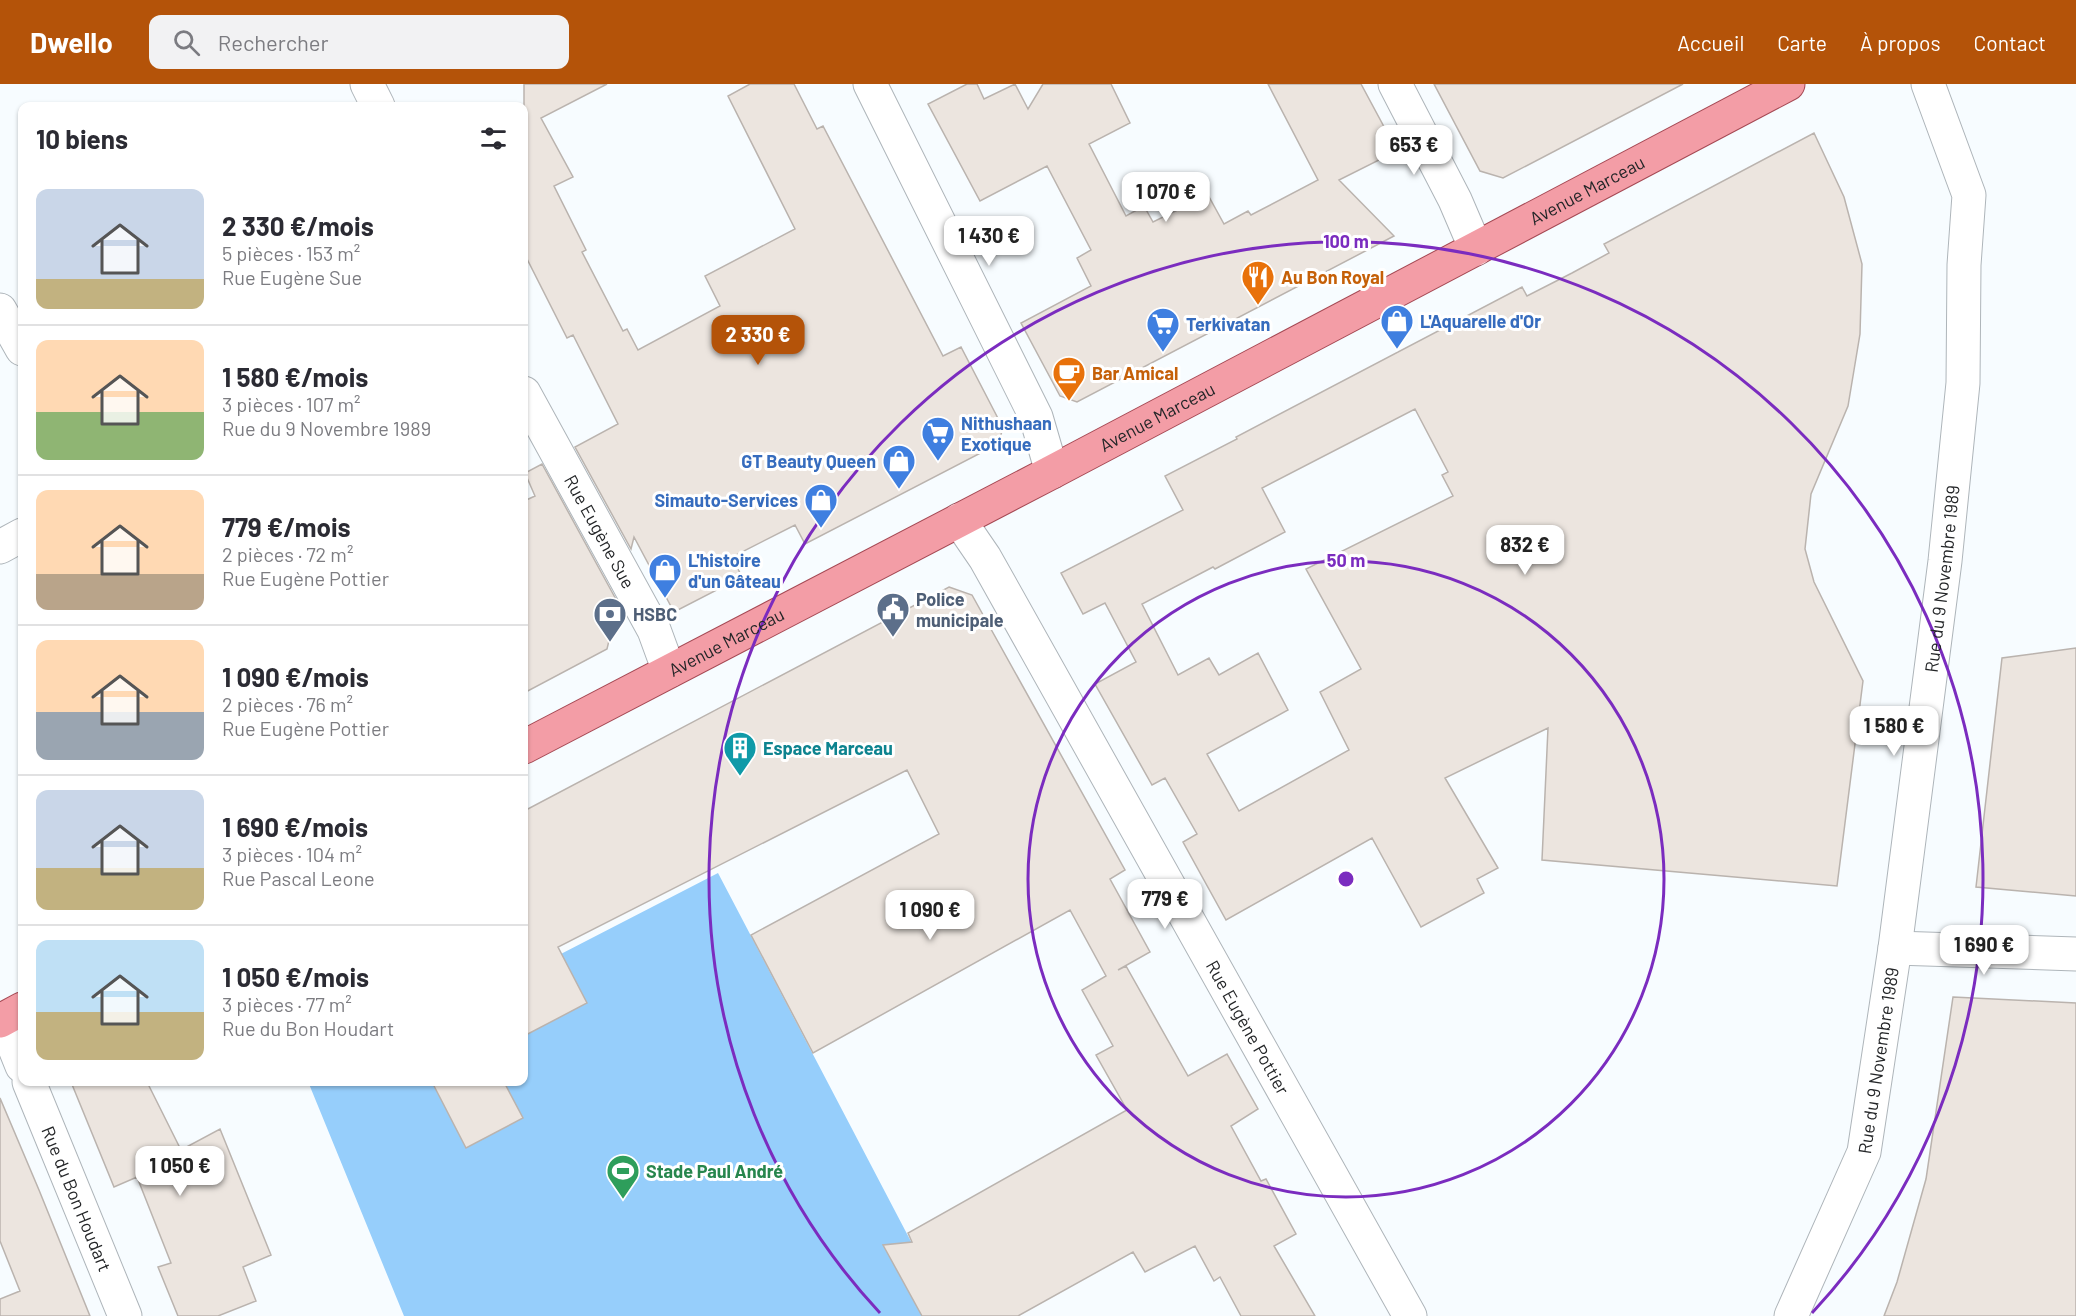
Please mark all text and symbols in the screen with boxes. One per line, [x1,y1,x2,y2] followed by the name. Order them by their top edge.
[149,15,569,69] search box
[30,25,113,59] text: Dwello
[170,26,203,59] icon: search
[218,29,329,55] text: Rechercher
[1677,30,1744,55] text: Accueil
[1777,30,1827,55] text: Carte
[1860,30,1941,55] text: À propos
[1974,30,2046,55] text: Contact
[477,122,510,155] icon: filters
[36,123,128,154] text: 10 biens
[1372,125,1456,176] pin: 653 €
[1390,132,1439,156] text: 653 €
[1526,151,1648,229] street label: Avenue Marceau
[1111,172,1221,223] pin: 1 070 €
[1136,179,1196,203] text: 1 070 €
[222,210,374,241] text: 2 330 €/mois
[84,213,156,285] icon: home
[934,216,1044,267] pin: 1 430 €
[958,223,1020,247] text: 1 430 €
[1323,230,1369,252] text: 100 m
[222,241,360,265] text: 5 pièces · 153 m²
[1240,259,1276,306] restaurant icon: Au Bon Royal
[222,265,362,289] text: Rue Eugène Sue
[1281,266,1384,288] place label: Au Bon Royal
[1379,303,1415,350] shop icon: L'Aquarelle d'Or
[1145,306,1181,353] supermarket icon: Terkivatan
[1420,310,1541,332] place label: L'Aquarelle d'Or
[1186,313,1270,335] place label: Terkivatan
[703,315,813,366] pin: 2 330 €
[726,322,790,346] text: 2 330 €
[1051,355,1087,402] cafe icon: Bar Amical
[222,361,368,392] text: 1 580 €/mois
[1092,362,1178,384] place label: Bar Amical
[84,364,156,436] icon: home
[1096,377,1218,456] street label: Avenue Marceau
[222,392,361,416] text: 3 pièces · 107 m²
[961,412,1052,455] place label: Nithushaan Exotique
[920,415,956,462] supermarket icon: Nithushaan Exotique
[222,416,431,440] text: Rue du 9 Novembre 1989
[881,443,917,490] shop icon: GT Beauty Queen
[741,450,876,472] place label: GT Beauty Queen
[560,471,640,592] street label: Rue Eugène Sue
[803,482,839,529] shop icon: Simauto-Services
[1920,484,1964,674] street label: Rue du 9 Novembre 1989
[654,489,798,511] place label: Simauto-Services
[222,511,351,542] text: 779 €/mois
[84,514,156,586] icon: home
[1483,525,1567,576] pin: 832 €
[1500,532,1550,556] text: 832 €
[222,542,353,566] text: 2 pièces · 72 m²
[688,549,781,592] place label: L'histoire d'un Gâteau
[1327,549,1365,571] text: 50 m
[647,552,683,599] shop icon: L'histoire d'un Gâteau
[222,566,389,590] text: Rue Eugène Pottier
[916,588,1004,631] place label: Police municipale
[875,591,911,638] public building icon: Police municipale
[592,596,628,643] bank icon: HSBC
[633,603,677,625] place label: HSBC
[665,603,788,681] street label: Avenue Marceau
[222,661,369,692] text: 1 090 €/mois
[84,664,156,736] icon: home
[222,692,353,716] text: 2 pièces · 76 m²
[1839,706,1949,757] pin: 1 580 €
[1864,713,1924,737] text: 1 580 €
[222,716,389,740] text: Rue Eugène Pottier
[722,730,758,777] building icon: Espace Marceau
[763,737,893,759] place label: Espace Marceau
[222,811,368,842] text: 1 690 €/mois
[84,814,156,886] icon: home
[222,842,362,866] text: 3 pièces · 104 m²
[222,866,375,890] text: Rue Pascal Leone
[1336,869,1356,889] centre of rings
[1123,879,1207,930] pin: 779 €
[1141,886,1189,910] text: 779 €
[875,890,985,941] pin: 1 090 €
[899,897,961,921] text: 1 090 €
[1929,925,2039,976] pin: 1 690 €
[1954,932,2014,956] text: 1 690 €
[1202,956,1295,1099] street label: Rue Eugène Pottier
[222,961,369,992] text: 1 050 €/mois
[84,964,156,1036] icon: home
[1853,966,1903,1155] street label: Rue du 9 Novembre 1989
[222,992,352,1016] text: 3 pièces · 77 m²
[222,1016,394,1040] text: Rue du Bon Houdart
[37,1123,116,1274] street label: Rue du Bon Houdart
[125,1146,235,1197] pin: 1 050 €
[149,1153,211,1177] text: 1 050 €
[605,1153,641,1200] sports icon: Stade Paul André
[646,1160,783,1182] place label: Stade Paul André

